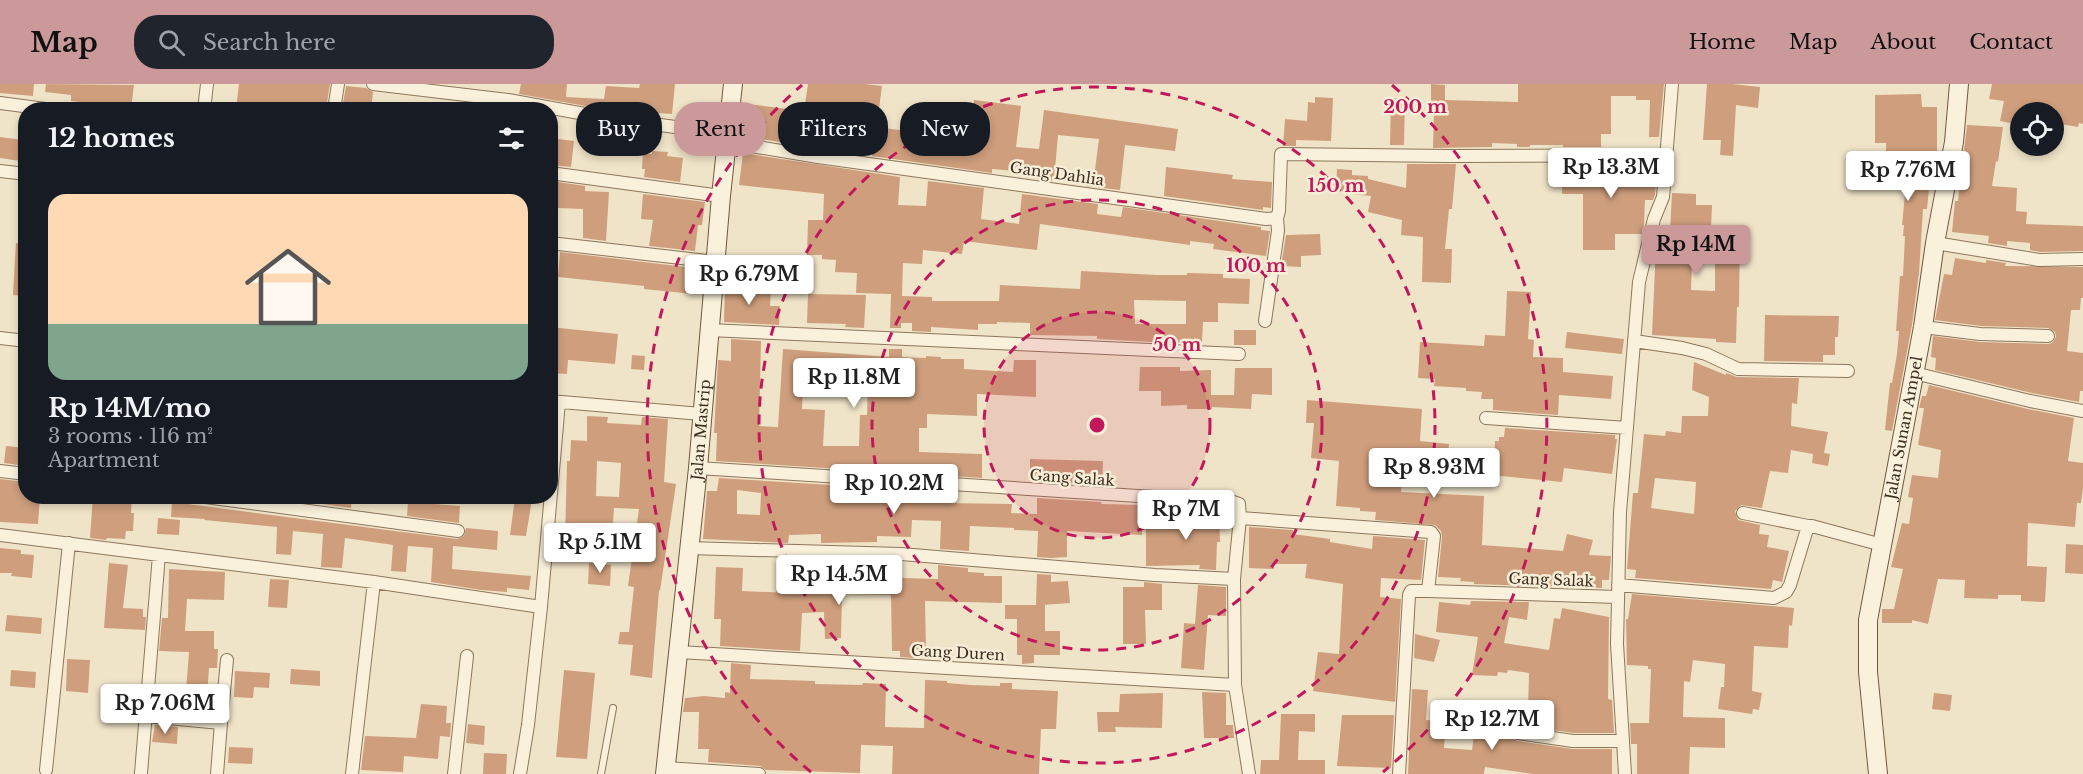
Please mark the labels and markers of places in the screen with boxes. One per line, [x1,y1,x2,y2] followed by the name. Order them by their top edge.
[1549,148,1673,199] pin: Rp 13.3M
[1846,151,1970,202] pin: Rp 7.76M
[1647,225,1745,276] pin: Rp 14M
[687,255,811,306] pin: Rp 6.79M
[792,358,916,409] pin: Rp 11.8M
[1087,415,1107,435] centre of rings
[1372,448,1496,499] pin: Rp 8.93M
[832,464,956,515] pin: Rp 10.2M
[1144,490,1228,541] pin: Rp 7M
[545,523,655,574] pin: Rp 5.1M
[777,555,901,606] pin: Rp 14.5M
[103,684,227,735] pin: Rp 7.06M
[1430,700,1554,751] pin: Rp 12.7M

